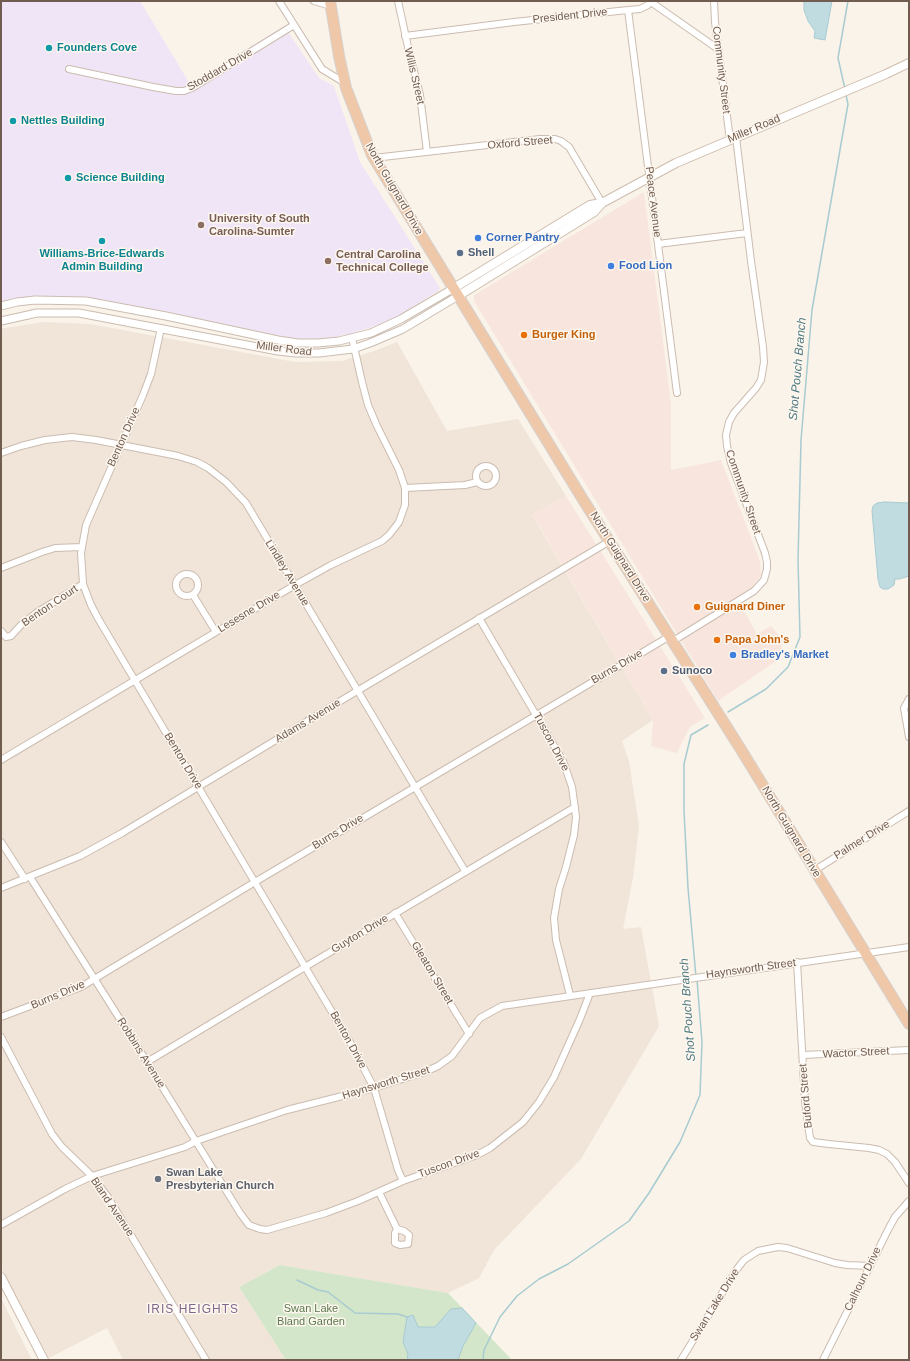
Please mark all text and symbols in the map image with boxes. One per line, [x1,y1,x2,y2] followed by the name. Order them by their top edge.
[532,6,608,26] street label: President Drive
[709,26,733,114] street label: Community Street
[57,41,137,55] place label: Founders Cove
[44,43,54,53] marker: Founders Cove
[185,46,255,94] street label: Stoddard Drive
[401,46,427,106] street label: Willis Street
[726,112,782,146] street label: Miller Road
[21,114,105,128] place label: Nettles Building
[8,116,18,126] marker: Nettles Building
[487,134,553,152] street label: Oxford Street
[362,141,426,237] street label: North Guignard Drive
[642,166,664,238] street label: Peace Avenue
[76,171,165,185] place label: Science Building
[63,173,73,183] marker: Science Building
[209,212,310,238] place label: University of South Carolina-Sumter
[196,220,206,230] marker: University of South Carolina-Sumter
[486,231,559,245] place label: Corner Pantry
[473,233,483,243] marker: Corner Pantry
[97,236,107,246] marker: Williams-Brice-Edwards Admin Building
[468,246,494,260] place label: Shell
[39,247,165,273] place label: Williams-Brice-Edwards Admin Building
[336,248,429,274] place label: Central Carolina Technical College
[455,248,465,258] marker: Shell
[323,256,333,266] marker: Central Carolina Technical College
[619,259,672,273] place label: Food Lion
[606,261,616,271] marker: Food Lion
[786,317,810,421] water label: Shot Pouch Branch
[532,328,596,342] place label: Burger King
[519,330,529,340] marker: Burger King
[256,339,312,359] street label: Miller Road
[105,405,143,469] street label: Benton Drive
[722,448,764,536] street label: Community Street
[587,509,653,605] street label: North Guignard Drive
[262,537,312,609] street label: Lindley Avenue
[19,582,81,630] street label: Benton Court
[215,588,283,636] street label: Lesesne Drive
[705,600,785,614] place label: Guignard Diner
[692,602,702,612] marker: Guignard Diner
[725,633,789,647] place label: Papa John's
[712,635,722,645] marker: Papa John's
[589,647,645,687] street label: Burns Drive
[741,648,829,662] place label: Bradley's Market
[728,650,738,660] marker: Bradley's Market
[672,664,712,678] place label: Sunoco
[659,666,669,676] marker: Sunoco
[273,696,343,746] street label: Adams Avenue
[530,710,572,774] street label: Tuscon Drive
[161,730,205,792] street label: Benton Drive
[759,784,823,880] street label: North Guignard Drive
[310,812,366,852] street label: Burns Drive
[832,818,892,862] street label: Palmer Drive
[329,912,391,956] street label: Guyton Drive
[408,939,456,1007] street label: Gleaton Street
[705,956,797,982] street label: Haynsworth Street
[677,958,699,1062] water label: Shot Pouch Branch
[29,978,87,1012] street label: Burns Drive
[327,1009,369,1071] street label: Benton Drive
[114,1015,168,1091] street label: Robbins Avenue
[822,1045,890,1061] street label: Wactor Street
[341,1063,431,1103] street label: Haynsworth Street
[797,1063,815,1129] street label: Buford Street
[416,1147,482,1181] street label: Tuscon Drive
[166,1166,274,1192] place label: Swan Lake Presbyterian Church
[153,1174,163,1184] marker: Swan Lake Presbyterian Church
[87,1175,137,1239] street label: Bland Avenue
[842,1245,884,1313] street label: Calhoun Drive
[687,1266,743,1344] street label: Swan Lake Drive
[277,1302,345,1328] park label: Swan Lake Bland Garden
[147,1303,239,1317] district label: IRIS HEIGHTS

